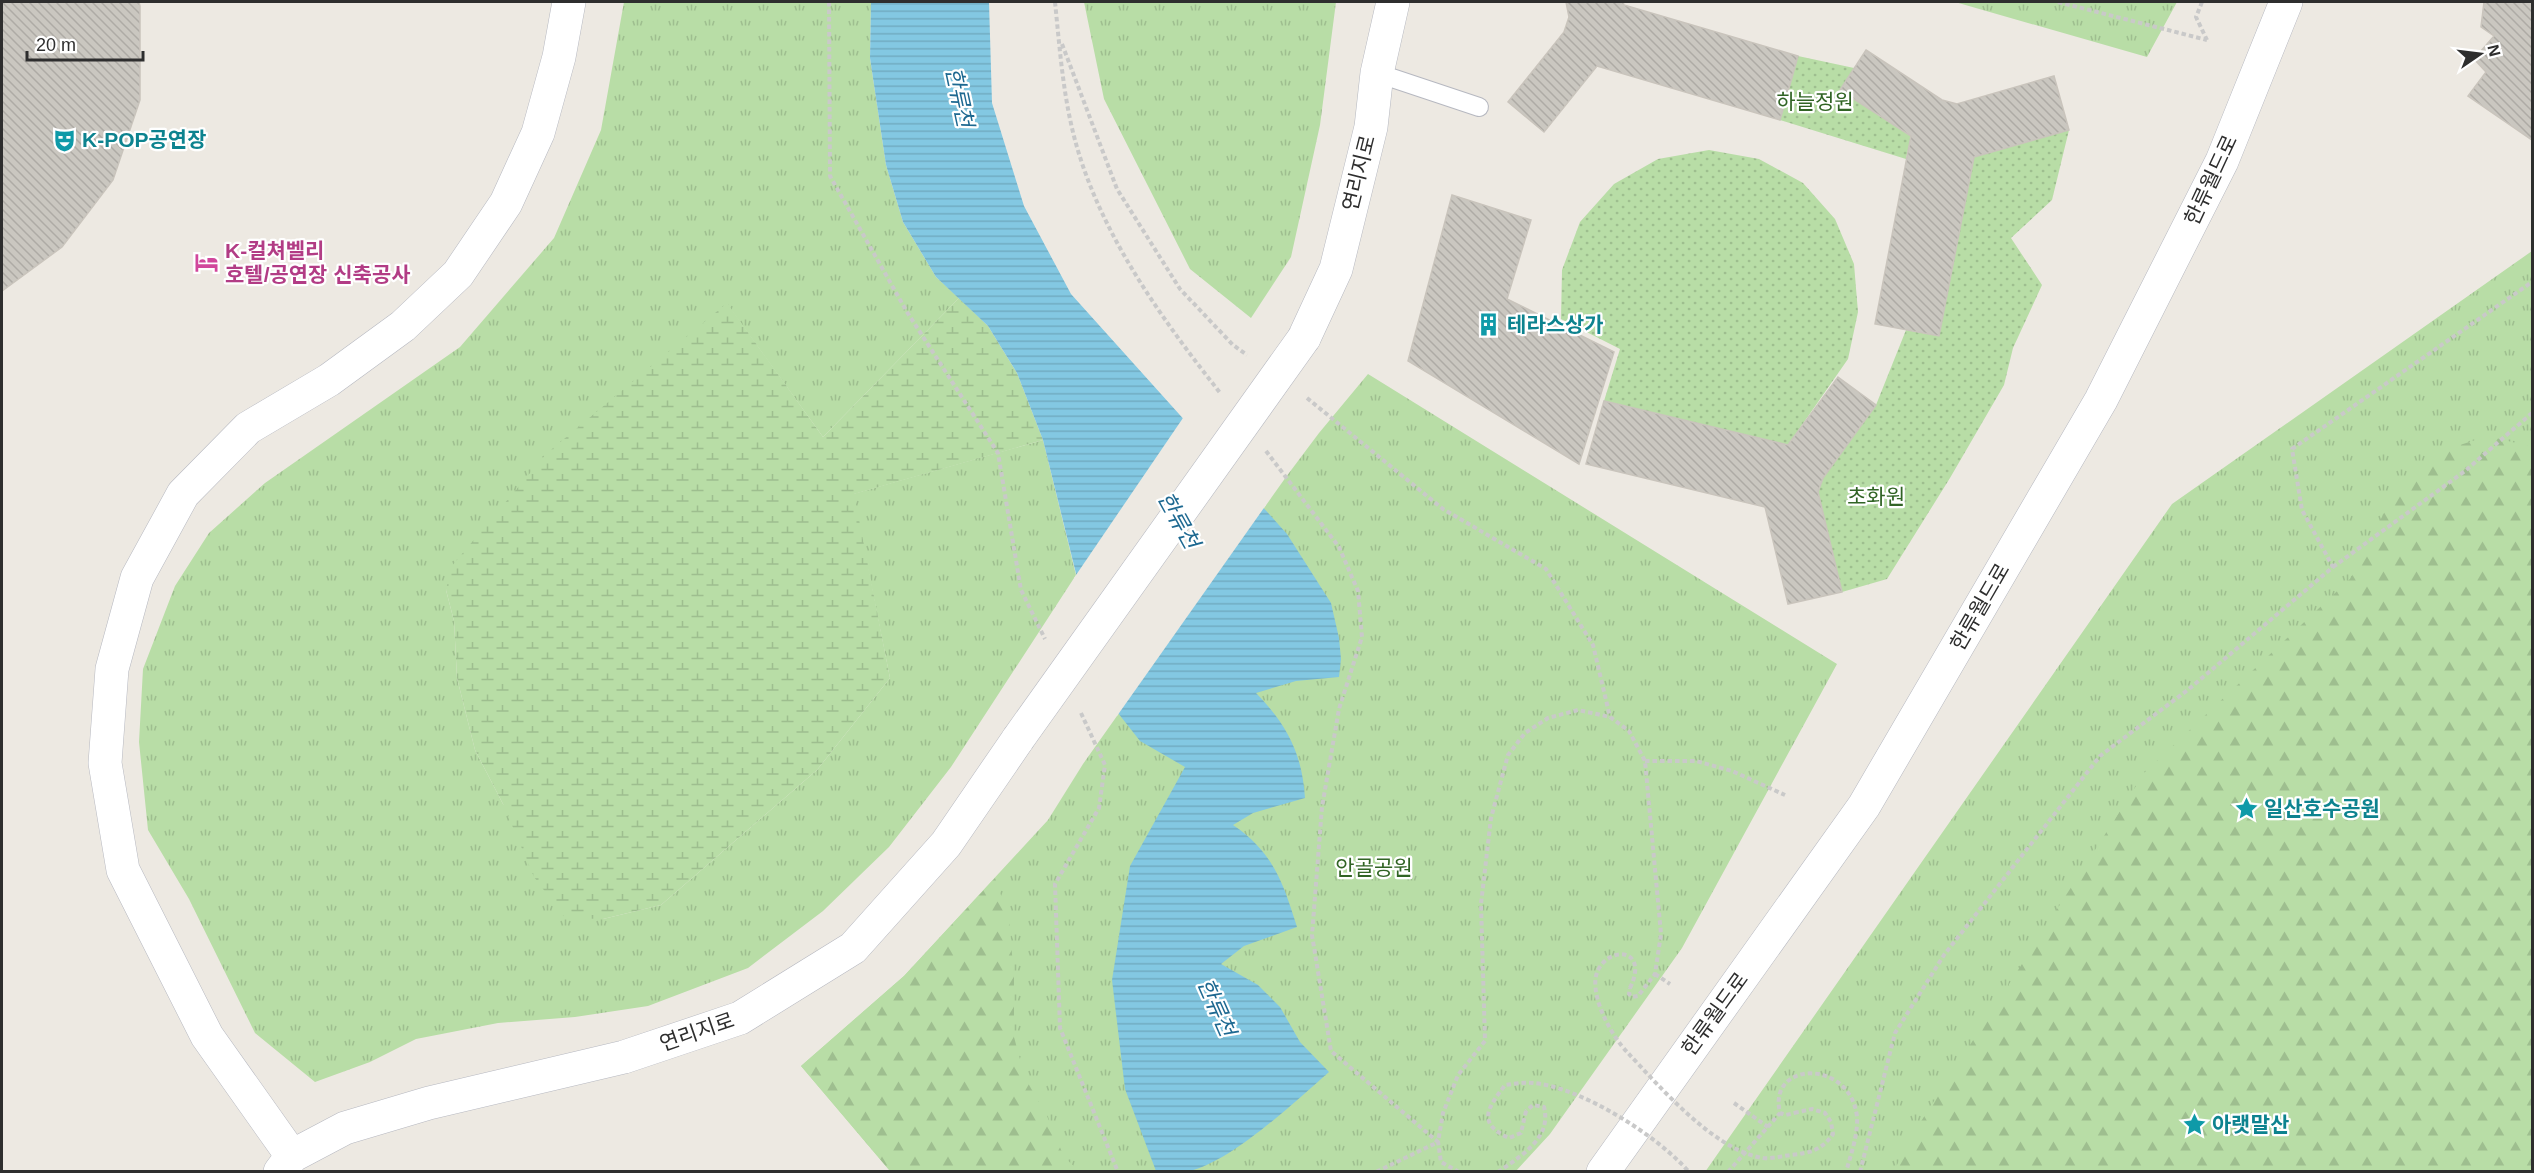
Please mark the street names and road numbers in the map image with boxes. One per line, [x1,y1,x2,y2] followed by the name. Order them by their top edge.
[2180,131,2241,228] street label: 한류월드로
[1338,133,1379,213] street label: 연리지로
[1945,559,2014,654] street label: 한류월드로
[1677,968,1752,1060] street label: 한류월드로
[657,1008,737,1055] street label: 연리지로

